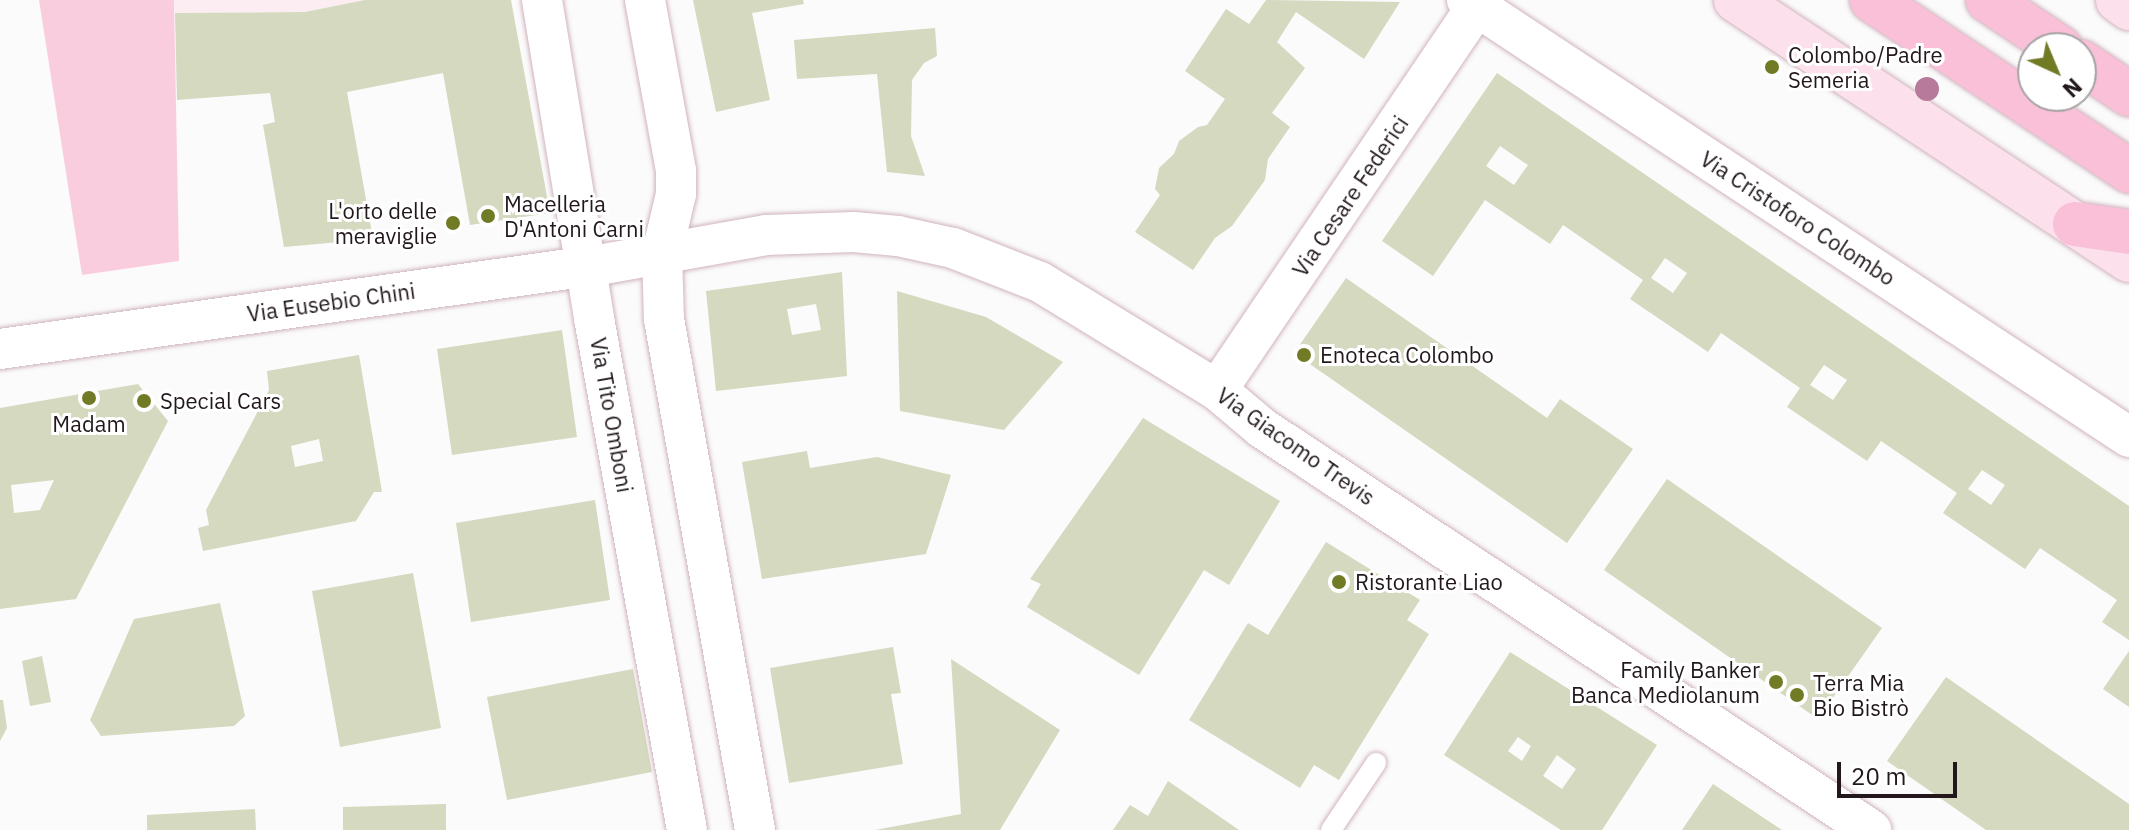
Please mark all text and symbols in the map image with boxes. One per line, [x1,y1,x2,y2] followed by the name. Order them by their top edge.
[2017,32,2097,112] north arrow
[1788,41,1943,92] place label: Colombo/Padre Semeria
[1763,58,1781,76] marker: Colombo/Padre Semeria
[2057,72,2088,104] text: N
[1286,111,1414,281] street label: Via Cesare Federici
[1696,145,1900,291] street label: Via Cristoforo Colombo
[504,190,644,242] place label: Macelleria D'Antoni Carni
[328,197,437,248] place label: L'orto delle meraviglie
[479,207,497,225] marker: Macelleria D'Antoni Carni
[444,214,462,232] marker: L'orto delle meraviglie
[245,277,417,327] street label: Via Eusebio Chini
[585,335,639,495] street label: Via Tito Omboni
[1320,342,1494,368] place label: Enoteca Colombo
[1295,346,1313,364] marker: Enoteca Colombo
[1212,382,1380,510] street label: Via Giacomo Trevis
[160,388,281,414] place label: Special Cars
[80,389,98,407] marker: Madam
[135,392,153,410] marker: Special Cars
[52,411,126,437] place label: Madam
[1355,569,1503,595] place label: Ristorante Liao
[1330,573,1348,591] marker: Ristorante Liao
[1571,656,1760,708] place label: Family Banker Banca Mediolanum
[1813,669,1909,720] place label: Terra Mia Bio Bistrò
[1767,673,1785,691] marker: Family Banker Banca Mediolanum
[1788,686,1806,704] marker: Terra Mia Bio Bistrò
[1841,746,1961,796] scale bar
[1851,760,1906,792] text: 20 m

